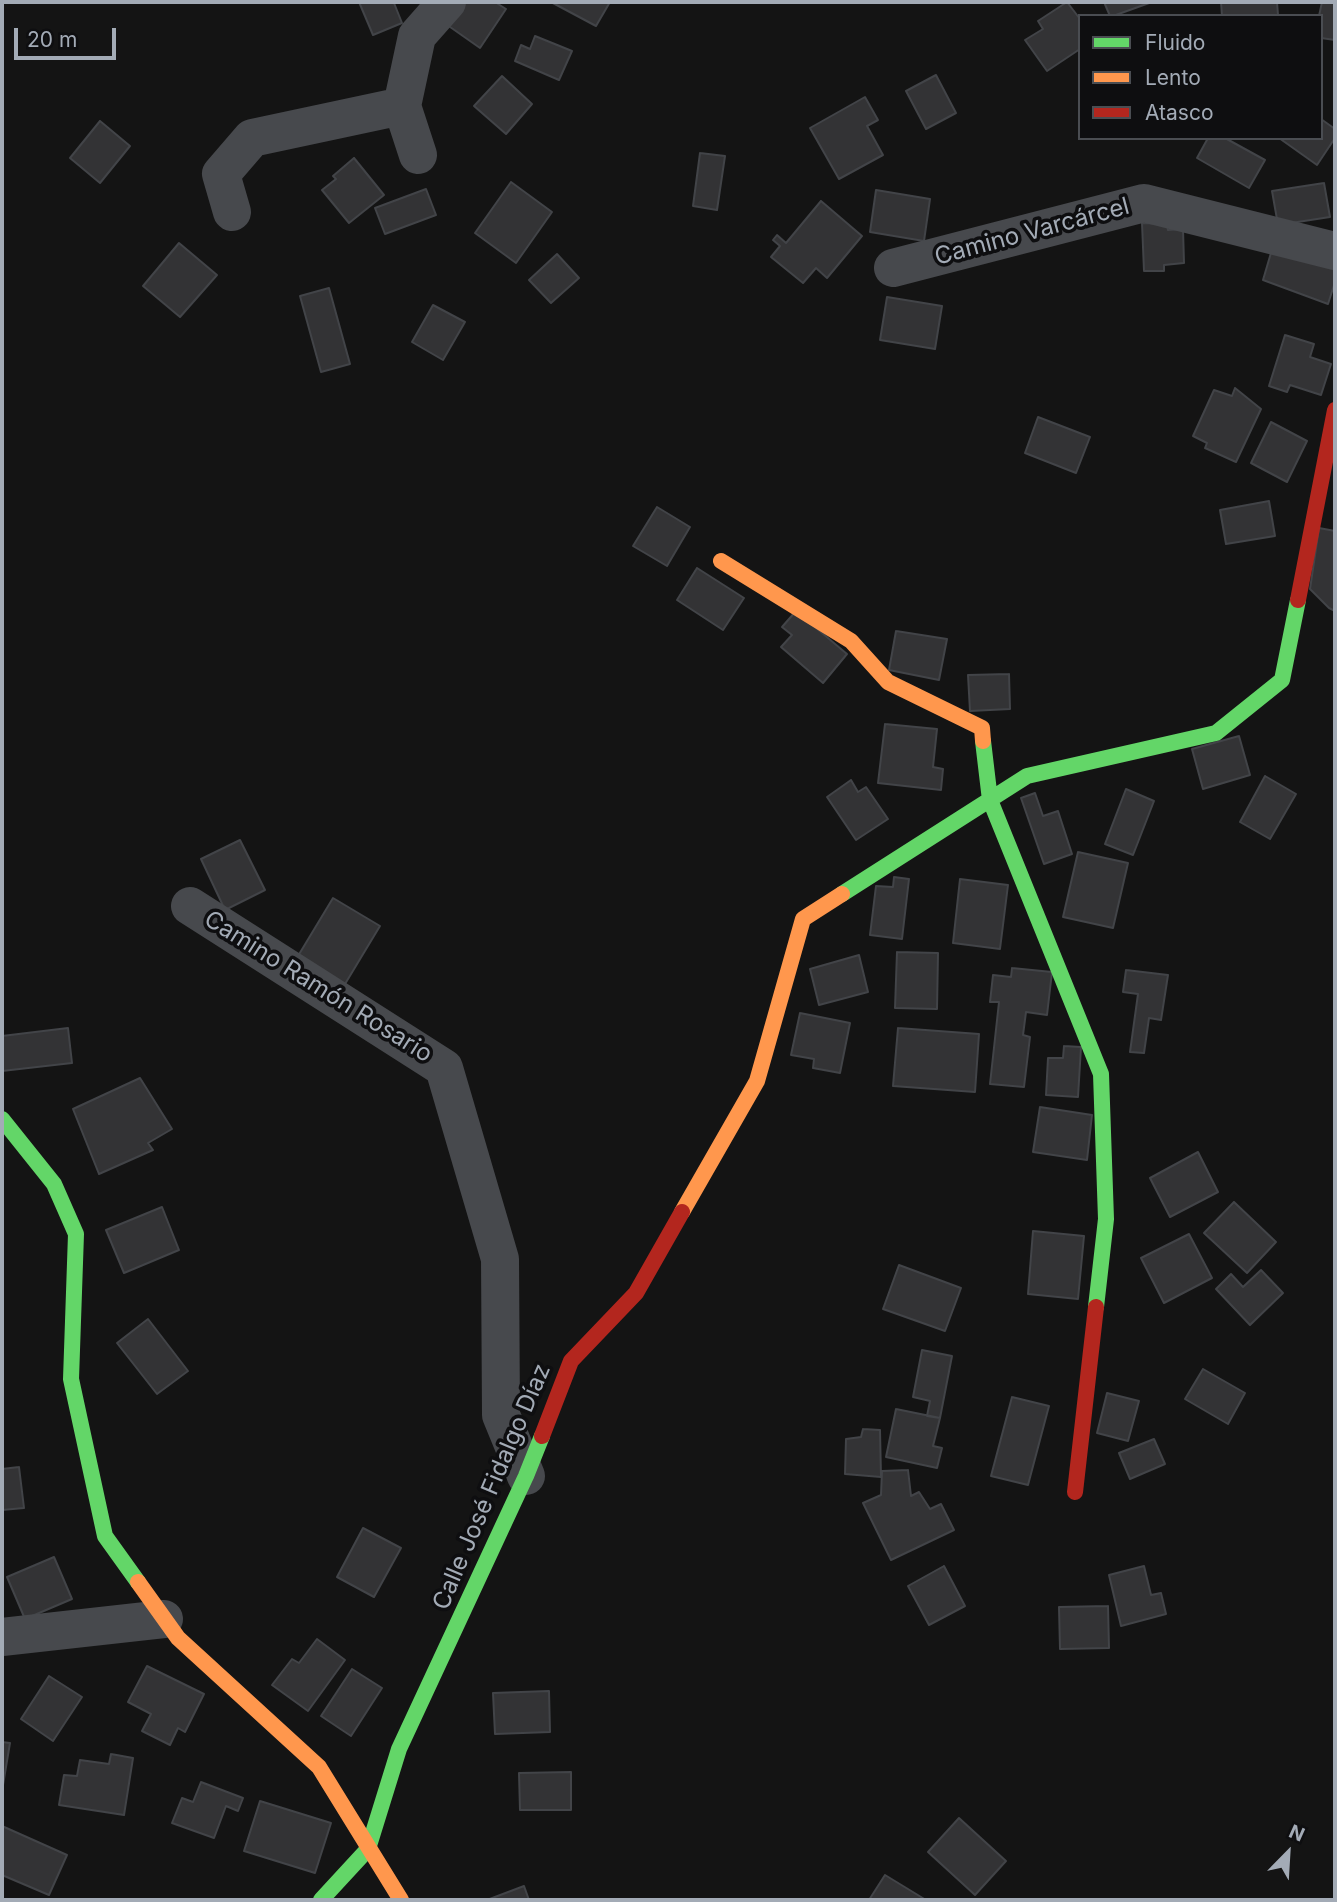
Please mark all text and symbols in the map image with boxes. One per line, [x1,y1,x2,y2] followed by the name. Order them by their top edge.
[18,14,119,58] scale bar
[1078,14,1323,140] legend
[27,27,77,52] text: 20 m
[1145,30,1205,55] text: Fluido
[1145,65,1201,90] text: Lento
[1145,100,1214,125] text: Atasco
[932,192,1132,272] street label: Camino Varcárcel
[199,905,437,1069] street label: Camino Ramón Rosario
[427,1360,557,1614] street label: Calle José Fidalgo Díaz
[1253,1818,1323,1888] north arrow
[1285,1820,1308,1847] text: N

